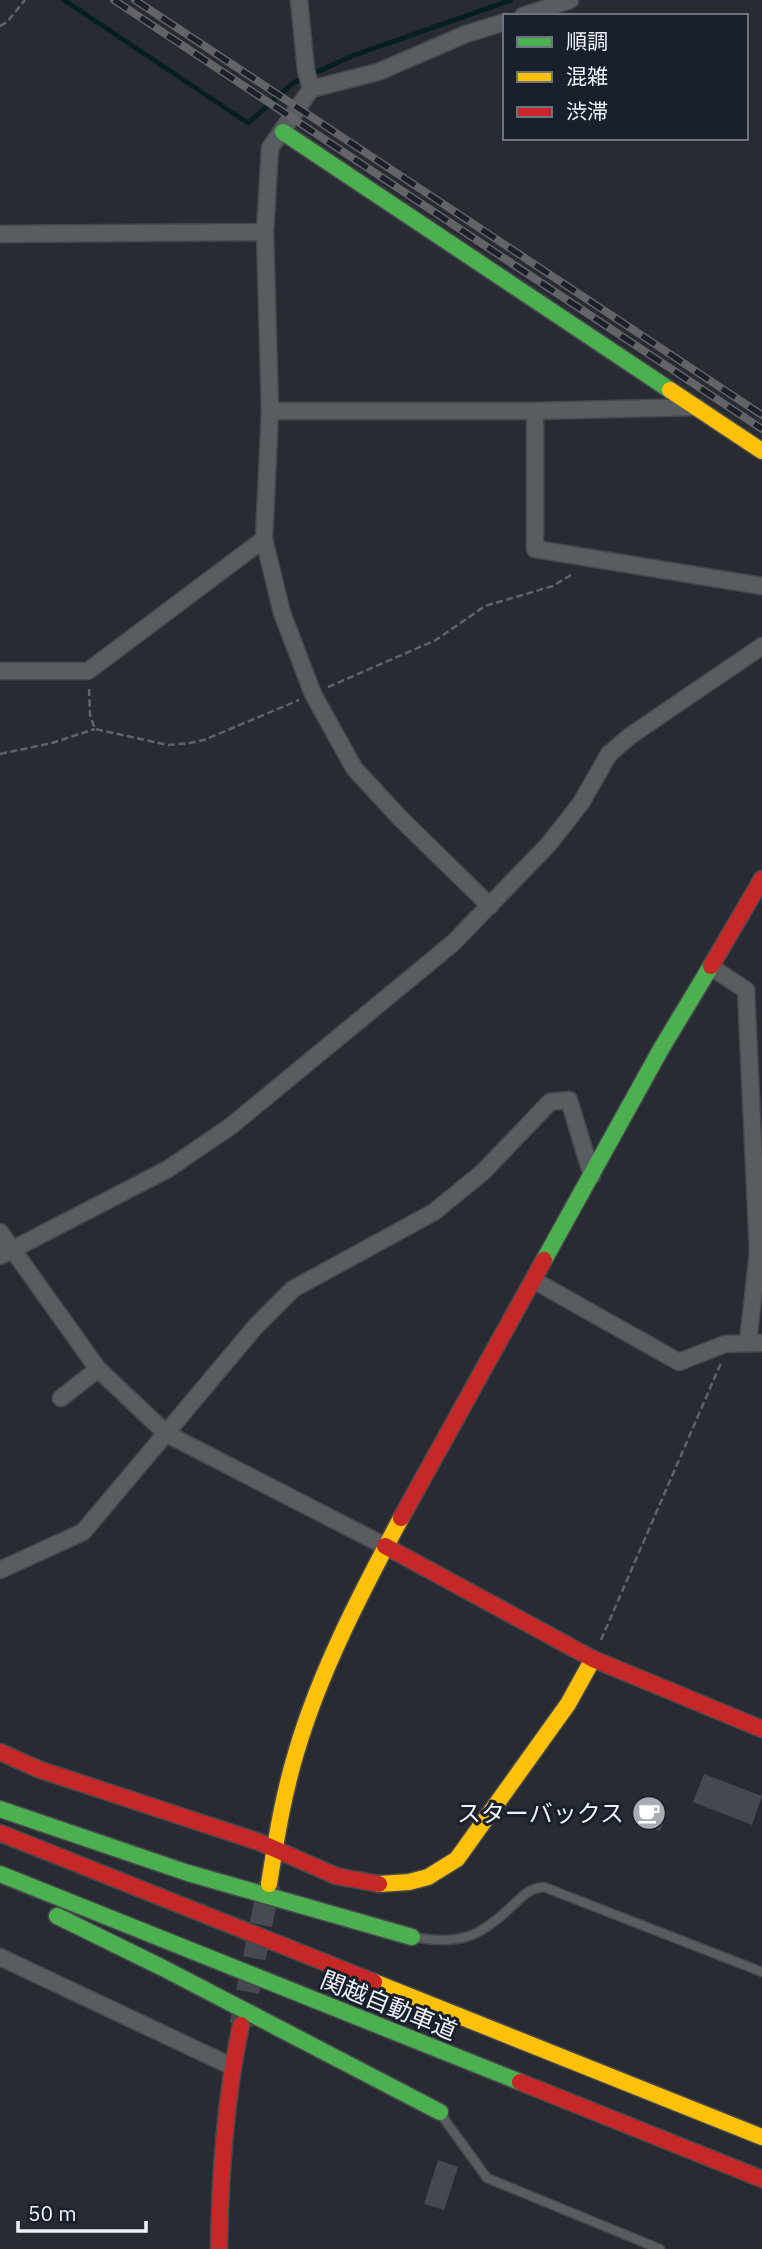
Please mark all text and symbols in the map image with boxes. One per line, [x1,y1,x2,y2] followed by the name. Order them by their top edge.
[503,14,748,140] legend
[566,27,608,55] text: 順調
[566,62,608,90] text: 混雑
[566,97,608,125] text: 渋滞
[630,1794,668,1832] cafe icon: スターバックス
[457,1797,624,1829] place label: スターバックス
[316,1963,462,2047] street label: 関越自動車道
[18,2190,145,2234] scale bar
[28,2199,77,2227] text: 50 m

